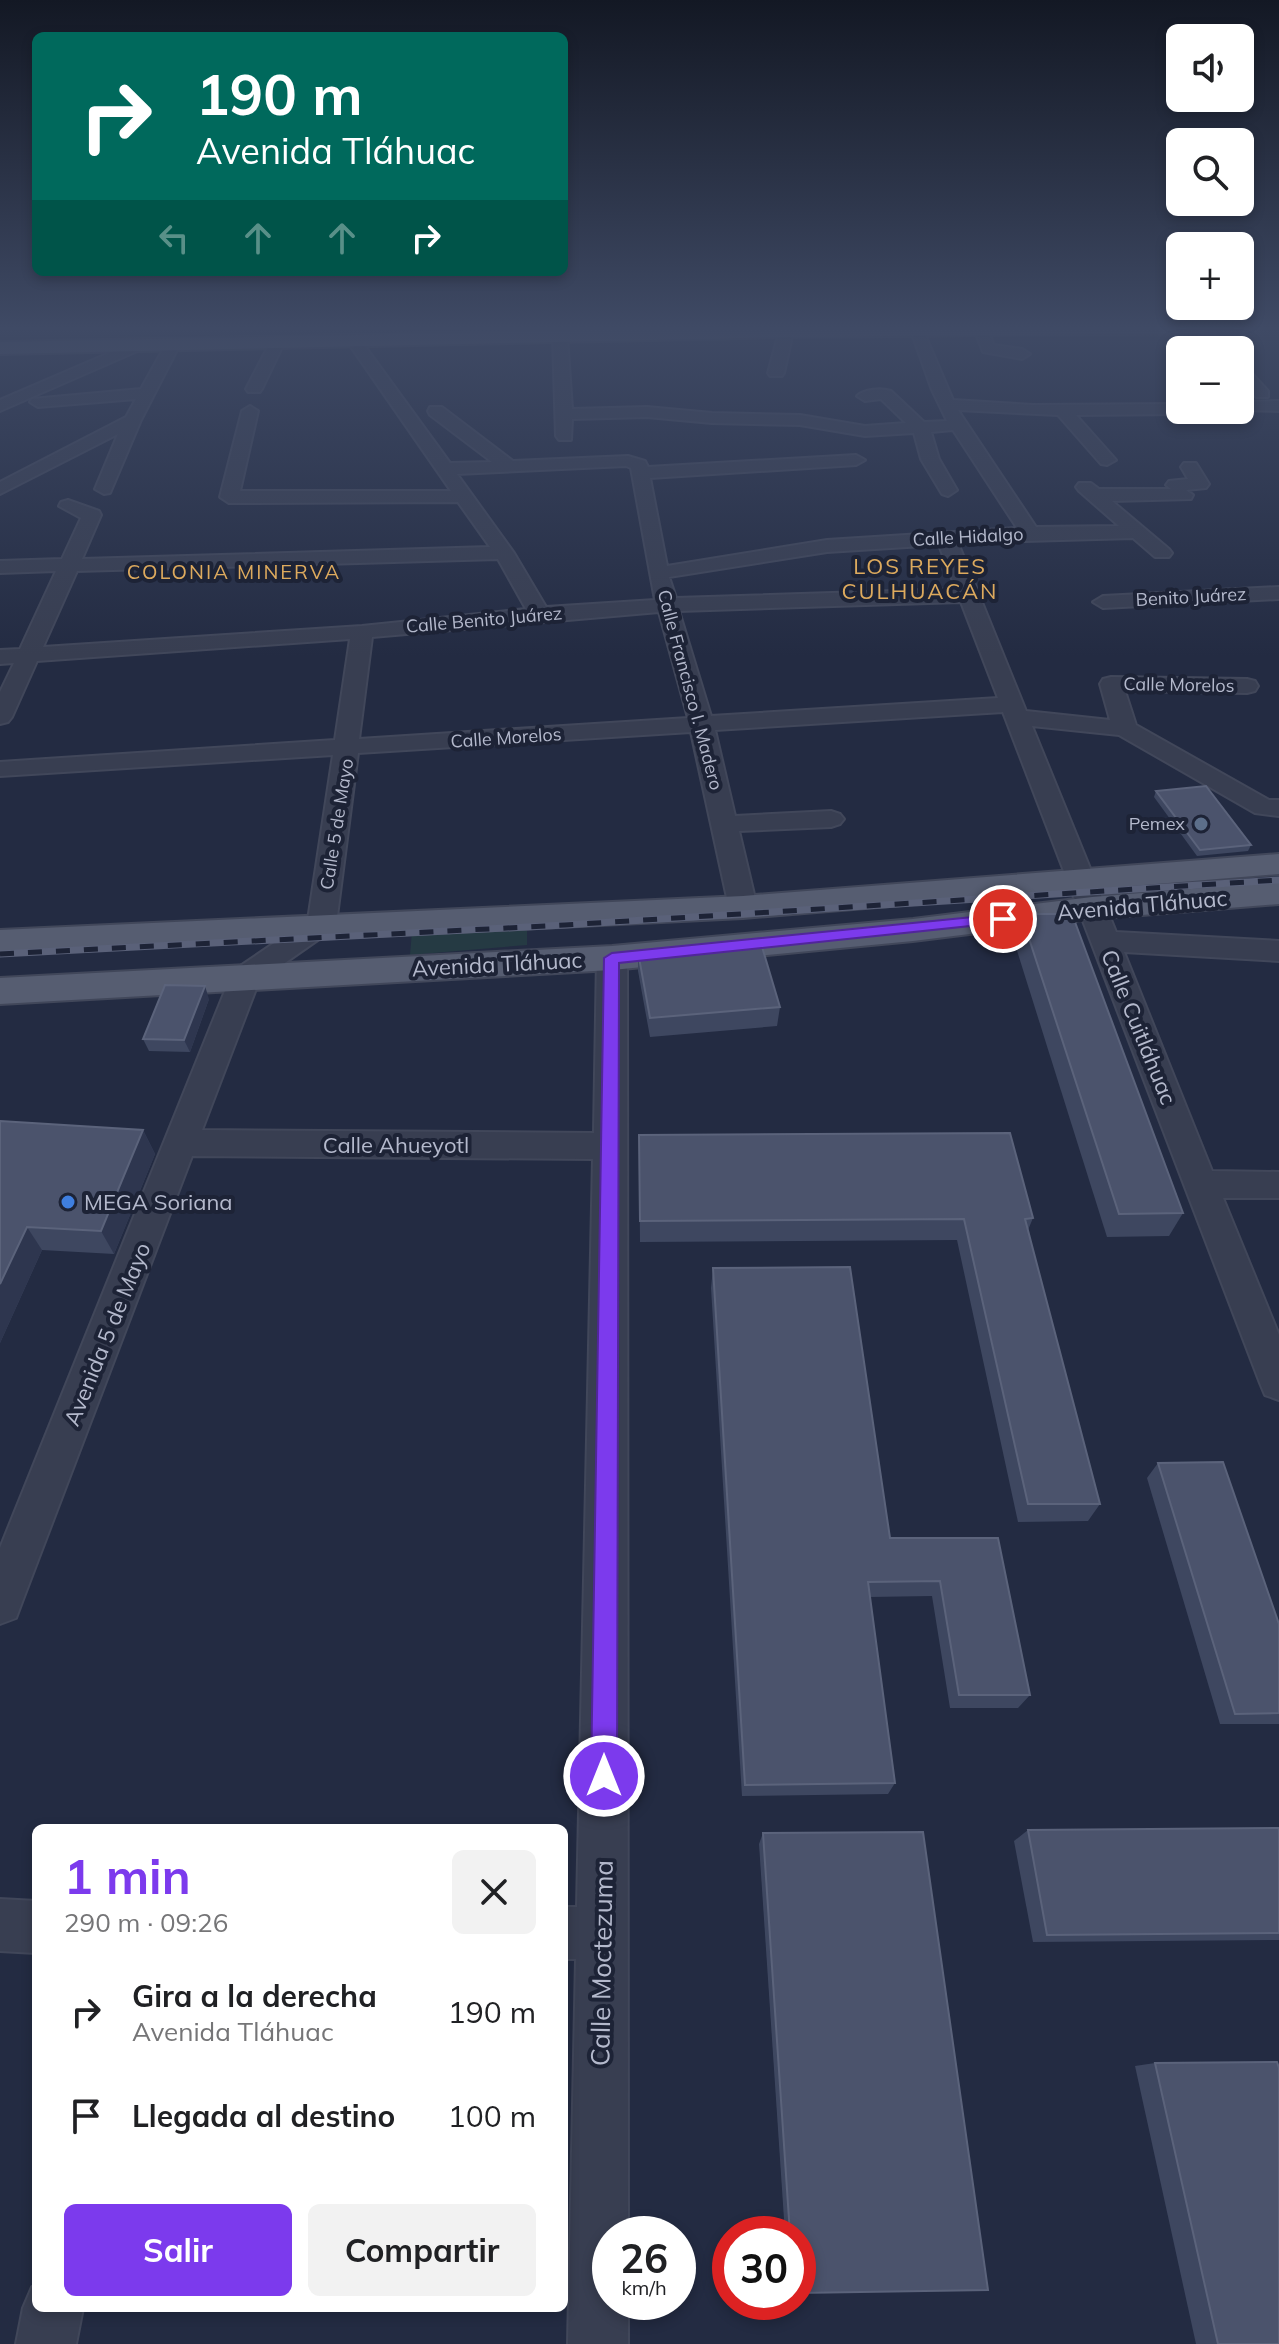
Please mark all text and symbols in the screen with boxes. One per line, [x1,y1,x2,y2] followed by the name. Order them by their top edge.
[1166,24,1254,424] map controls
[1166,24,1254,112] button: sound
[196,59,363,129] text: 190 m
[64,64,168,168] icon: right
[196,128,475,173] text: Avenida Tláhuac
[1166,128,1254,216] button: search
[152,216,196,260] icon: left
[236,216,280,260] icon: ahead
[320,216,364,260] icon: ahead
[404,216,448,260] icon: right
[1166,232,1254,320] button: +
[1166,336,1254,424] button: −
[912,522,1024,551] street label: Calle Hidalgo
[841,552,999,605] district label: LOS REYES CULHUACÁN
[127,559,341,584] district label: COLONIA MINERVA
[1135,582,1247,611] street label: Benito Juárez
[653,587,728,793] street label: Calle Francisco I. Madero
[405,601,563,638] street label: Calle Benito Juárez
[1123,672,1235,697] street label: Calle Morelos
[450,722,562,753] street label: Calle Morelos
[315,757,358,891] street label: Calle 5 de Mayo
[1129,812,1185,835] place label: Pemex
[1192,815,1210,833] marker: Pemex
[1056,884,1228,926] street label: Avenida Tláhuac
[969,885,1037,953] pin
[981,897,1025,941] icon: arrive
[1095,945,1183,1109] street label: Calle Cuitláhuac
[411,946,583,982] street label: Avenida Tláhuac
[323,1131,469,1159] street label: Calle Ahueyotl
[84,1188,233,1216] place label: MEGA Soriana
[59,1193,77,1211] marker: MEGA Soriana
[57,1238,157,1430] street label: Avenida 5 de Mayo
[562,1734,646,1818] position arrow
[64,1846,191,1906] text: 1 min
[452,1850,536,1934] button: close
[583,1860,620,2066] street label: Calle Moctezuma
[64,1906,228,1939] text: 290 m · 09:26
[132,1977,377,2015] text: Gira a la derecha
[64,1990,108,2034] icon: right
[448,1993,536,2031] text: 190 m
[132,2015,334,2048] text: Avenida Tláhuac
[64,2094,108,2138] icon: arrive
[132,2097,395,2135] text: Llegada al destino
[448,2097,536,2135] text: 100 m
[64,2204,292,2296] button: Salir
[308,2204,536,2296] button: Compartir
[712,2216,816,2320] speed limit sign: 30
[620,2233,668,2283] text: 26
[621,2275,667,2300] text: km/h

